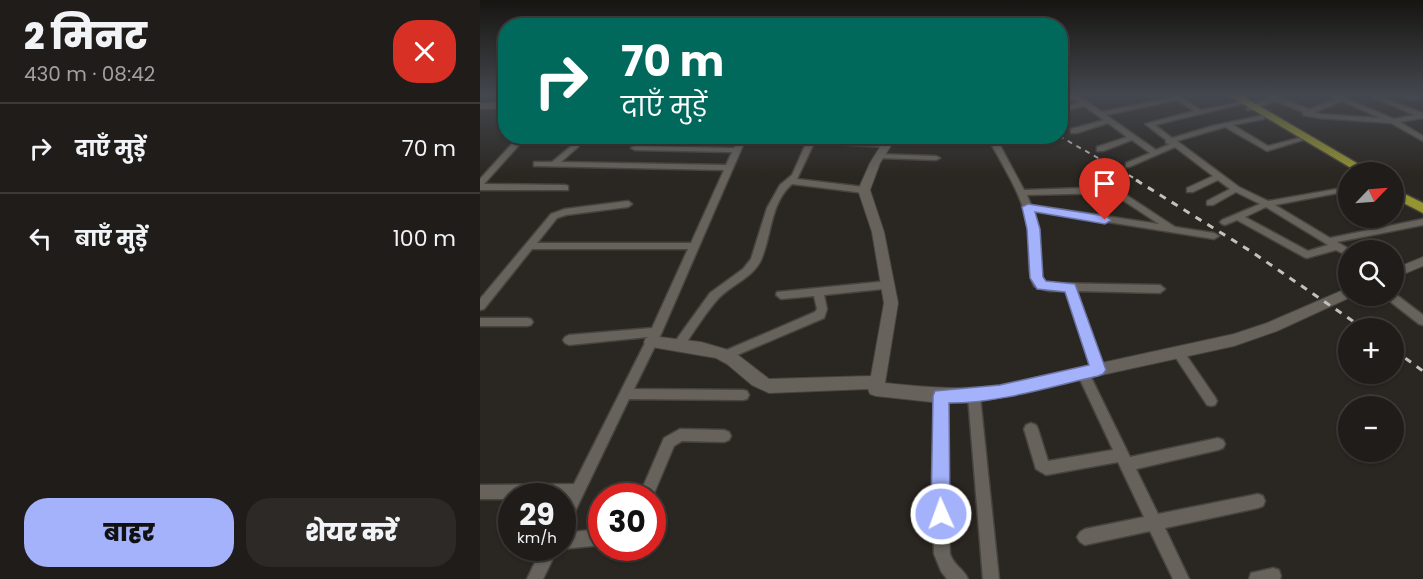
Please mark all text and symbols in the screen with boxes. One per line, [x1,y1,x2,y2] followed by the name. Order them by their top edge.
[24,11,147,62] text: 2 मिनट
[393,20,456,83] button: close
[621,32,724,91] text: 70 m
[522,42,600,120] icon: right
[24,60,155,88] text: 430 m · 08:42
[621,88,707,125] text: दाएँ मुड़ें
[24,132,57,165] icon: right
[75,133,146,164] text: दाएँ मुड़ें
[402,133,456,164] text: 70 m
[1079,158,1130,220] pin
[1338,162,1404,228] north arrow
[1338,162,1404,462] map controls
[1088,167,1121,200] icon: arrive
[24,222,57,255] icon: left
[75,223,147,254] text: बाएँ मुड़ें
[393,223,456,254] text: 100 m
[1338,240,1404,306] button: search
[1338,318,1404,384] button: +
[1338,396,1404,462] button: −
[909,482,973,546] position arrow
[588,483,666,561] speed limit sign: 30
[519,493,555,536] text: 29
[24,498,234,567] button: बाहर
[246,498,456,567] button: शेयर करें
[517,527,557,548] text: km/h

